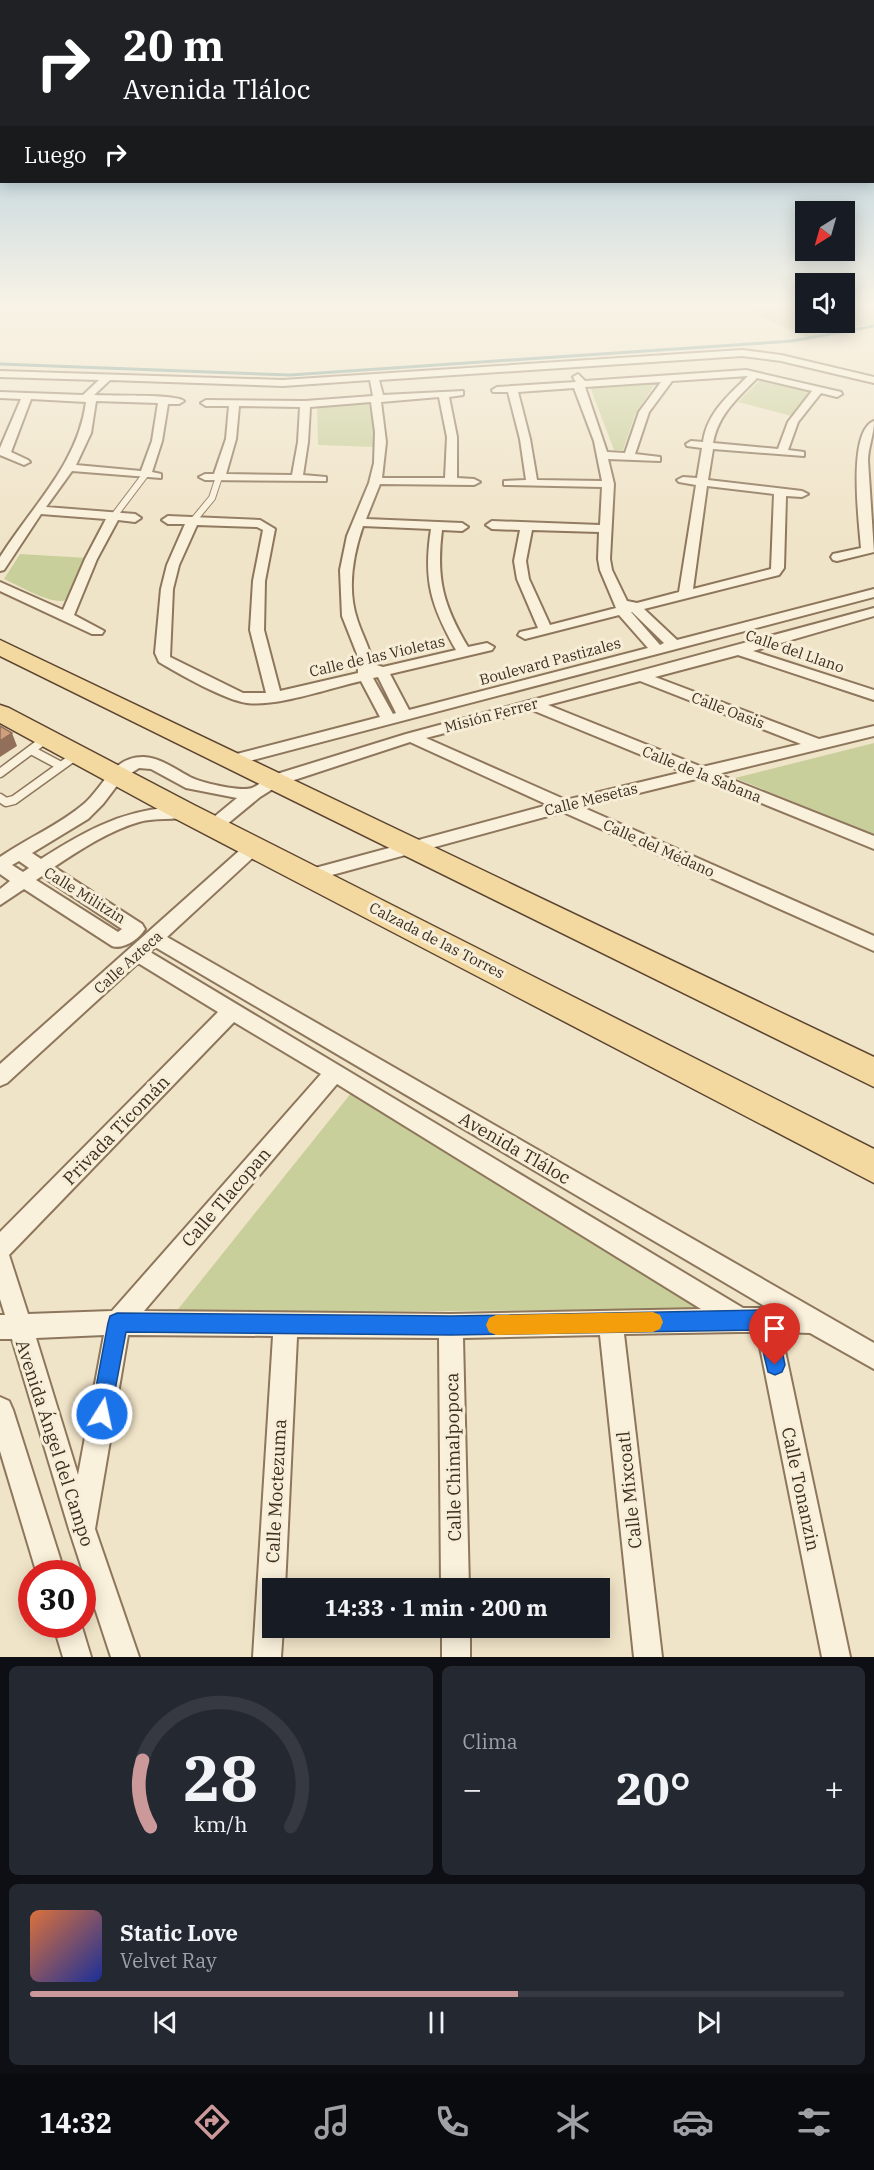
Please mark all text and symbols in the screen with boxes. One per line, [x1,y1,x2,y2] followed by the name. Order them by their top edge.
[123,18,224,73] text: 20 m
[24,24,102,102] icon: right
[123,71,311,106] text: Avenida Tláloc
[99,138,132,171] icon: right
[24,140,87,169] text: Luego
[795,201,855,261] north arrow
[795,201,855,333] map controls
[795,273,855,333] button: sound
[743,625,847,677] street label: Calle del Llano
[307,631,447,681] street label: Calle de las Violetas
[477,633,623,689] street label: Boulevard Pastizales
[689,687,767,733] street label: Calle Oasis
[442,693,540,737] street label: Misión Ferrer
[640,741,764,807] street label: Calle de la Sabana
[542,778,640,820] street label: Calle Mesetas
[600,815,718,881] street label: Calle del Médano
[41,862,130,928] street label: Calle Militzin
[366,898,508,982] street label: Calzada de las Torres
[90,926,166,998] street label: Calle Azteca
[58,1070,174,1190] street label: Privada Ticomán
[455,1107,575,1189] street label: Avenida Tláloc
[176,1142,276,1252] street label: Calle Tlacopan
[749,1303,800,1365] pin
[758,1312,791,1345] icon: arrive
[11,1337,99,1549] street label: Avenida Ángel del Campo
[440,1372,466,1542] street label: Calle Chimalpopoca
[70,1382,134,1446] position arrow
[261,1418,291,1564] street label: Calle Moctezuma
[777,1425,825,1553] street label: Calle Tonanzin
[611,1430,647,1550] street label: Calle Mixcoatl
[18,1560,96,1638] speed limit sign: 30
[324,1593,548,1622] text: 14:33 · 1 min · 200 m
[463,1728,518,1755] text: Clima
[183,1737,258,1818] text: 28
[616,1759,691,1817] text: 20°
[463,1767,482,1810] text: −
[824,1767,844,1810] text: +
[194,1811,248,1839] text: km/h
[120,1918,238,1947] text: Static Love
[120,1947,217,1974] text: Velvet Ray
[149,2006,182,2039] icon: previous
[420,2006,453,2039] icon: pause
[692,2006,725,2039] icon: next
[191,2101,233,2143] icon: directions
[311,2101,353,2143] icon: music
[431,2101,473,2143] icon: phone
[552,2101,594,2143] icon: climate
[672,2101,714,2143] icon: car
[793,2101,835,2143] icon: filters
[39,2105,112,2140] text: 14:32

